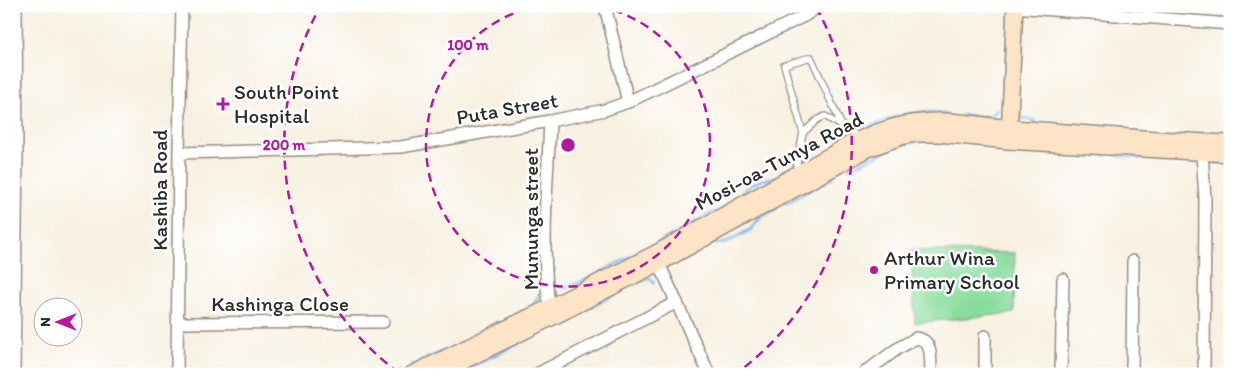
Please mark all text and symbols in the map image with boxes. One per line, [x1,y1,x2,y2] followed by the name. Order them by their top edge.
[447,36,489,54] text: 100 m
[234,79,339,128] place label: South Point Hospital
[454,87,560,130] street label: Puta Street
[216,97,230,111] marker: South Point Hospital
[691,105,867,215] street label: Mosi-oa-Tunya Road
[147,129,172,251] street label: Kashiba Road
[263,136,306,154] text: 200 m
[559,136,577,154] centre of rings
[518,148,543,290] street label: Mununga street
[884,245,1020,294] place label: Arthur Wina Primary School
[868,264,880,276] marker: Arthur Wina Primary School
[211,291,349,316] street label: Kashinga Close
[32,298,82,348] north arrow
[37,317,54,327] text: N

